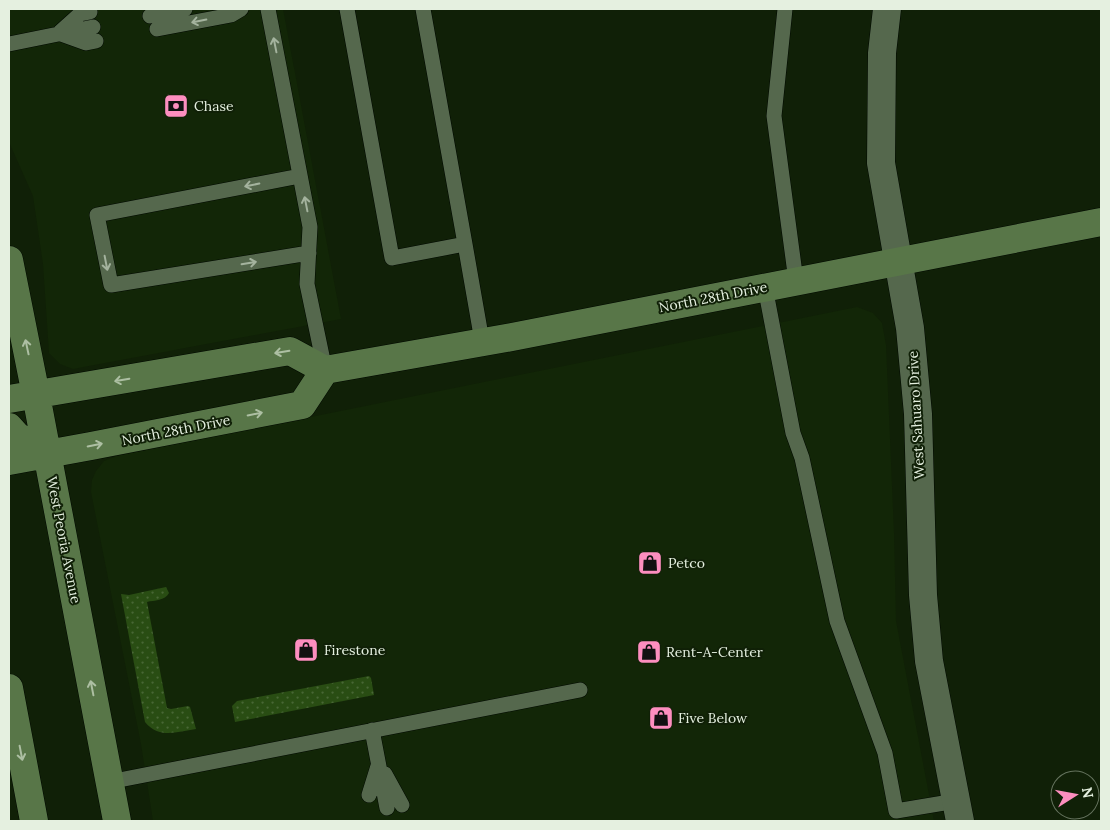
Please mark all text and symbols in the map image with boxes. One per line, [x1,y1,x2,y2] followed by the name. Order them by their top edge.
[192,17,208,26] one-way arrow
[270,37,279,53] one-way arrow
[163,93,189,119] bank icon: Chase
[194,97,234,115] place label: Chase
[245,181,261,191] one-way arrow
[300,197,310,213] one-way arrow
[102,255,111,271] one-way arrow
[240,257,256,267] one-way arrow
[657,278,769,316] street label: North 28th Drive
[21,339,31,355] one-way arrow
[274,347,290,357] one-way arrow
[904,350,928,480] street label: West Sahuaro Drive
[114,375,130,385] one-way arrow
[246,409,262,418] one-way arrow
[120,411,232,449] street label: North 28th Drive
[87,440,103,450] one-way arrow
[43,475,85,605] street label: West Peoria Avenue
[637,550,663,576] shop icon: Petco
[668,554,705,572] place label: Petco
[293,637,319,663] shop icon: Firestone
[636,639,662,665] shop icon: Rent-A-Center
[324,641,386,659] place label: Firestone
[666,643,763,661] place label: Rent-A-Center
[86,680,96,696] one-way arrow
[648,705,674,731] shop icon: Five Below
[678,709,748,727] place label: Five Below
[17,745,27,761] one-way arrow
[1050,770,1100,820] north arrow
[1078,785,1098,800] text: N

